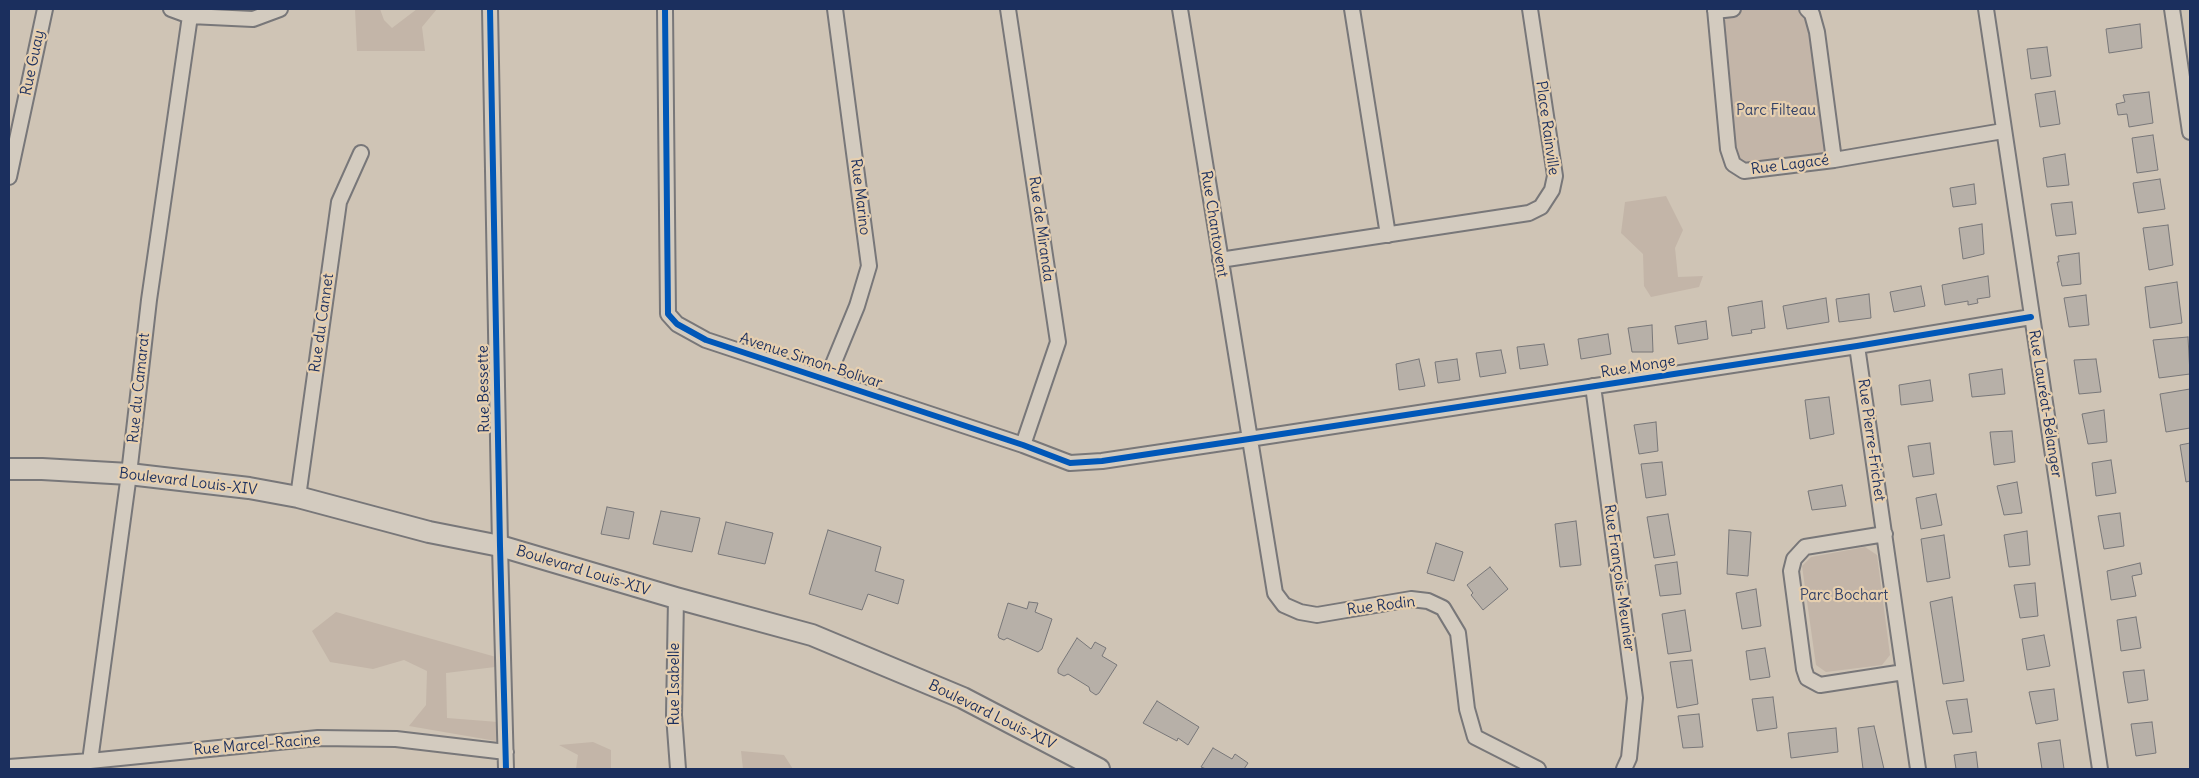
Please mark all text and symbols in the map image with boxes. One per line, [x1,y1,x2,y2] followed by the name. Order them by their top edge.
[17,29,49,97] street label: Rue Guay
[1531,80,1563,176] street label: Place Rainville
[1736,102,1816,120] park label: Parc Filteau
[1750,151,1830,179] street label: Rue Lagacé
[846,158,874,236] street label: Rue Marino
[1197,169,1231,279] street label: Rue Chantovent
[1025,175,1057,283] street label: Rue de Miranda
[306,272,338,374] street label: Rue du Cannet
[737,329,885,393] street label: Avenue Simon-Bolivar
[2024,329,2066,479] street label: Rue Lauréat-Bélanger
[124,332,154,444] street label: Rue du Camarat
[474,345,494,433] street label: Rue Bessette
[1599,352,1677,382] street label: Rue Monge
[1854,378,1888,502] street label: Rue Pierre-Frichet
[118,465,258,499] street label: Boulevard Louis-XIV
[1600,503,1638,653] street label: Rue François-Meunier
[514,542,652,600] street label: Boulevard Louis-XIV
[1800,587,1888,605] park label: Parc Bochart
[1346,593,1416,619] street label: Rue Rodin
[666,643,684,725] street label: Rue Isabelle
[926,676,1058,754] street label: Boulevard Louis-XIV
[193,730,321,760] street label: Rue Marcel-Racine

